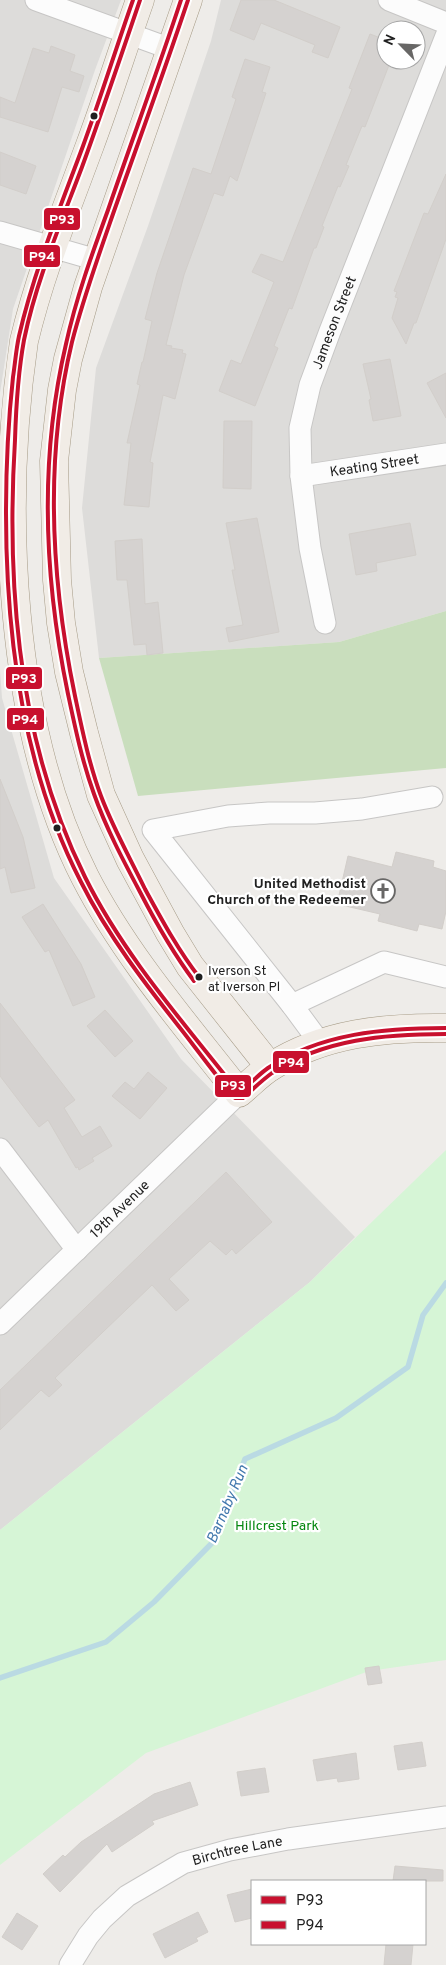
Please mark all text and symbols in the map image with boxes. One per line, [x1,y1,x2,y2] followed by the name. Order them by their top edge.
[376,20,426,70] north arrow
[381,32,400,48] text: N
[89,111,99,121] unlabelled marker
[43,207,81,231] line badge: P93
[49,212,75,229] text: P93
[23,244,61,268] line badge: P94
[29,249,55,266] text: P94
[310,274,361,372] street label: Jameson Street
[329,451,420,482] street label: Keating Street
[5,666,43,690] line badge: P93
[11,671,37,688] text: P93
[6,707,45,731] line badge: P94
[12,712,38,729] text: P94
[52,823,62,833] unlabelled marker
[207,876,366,909] place label: United Methodist Church of the Redeemer
[370,878,396,904] church icon: United Methodist Church of the Redeemer
[208,964,280,996] place label: Iverson St at Iverson Pl
[194,972,204,982] marker: Iverson St at Iverson Pl
[272,1050,310,1074] line badge: P94
[278,1055,304,1072] text: P94
[214,1074,252,1098] line badge: P93
[220,1078,246,1095] text: P93
[87,1177,154,1242] street label: 19th Avenue
[203,1462,253,1547] water label: Barnaby Run
[235,1518,319,1535] park label: Hillcrest Park
[191,1833,284,1870] street label: Birchtree Lane
[251,1880,426,1945] legend
[296,1892,323,1911] text: P93
[296,1917,324,1936] text: P94

